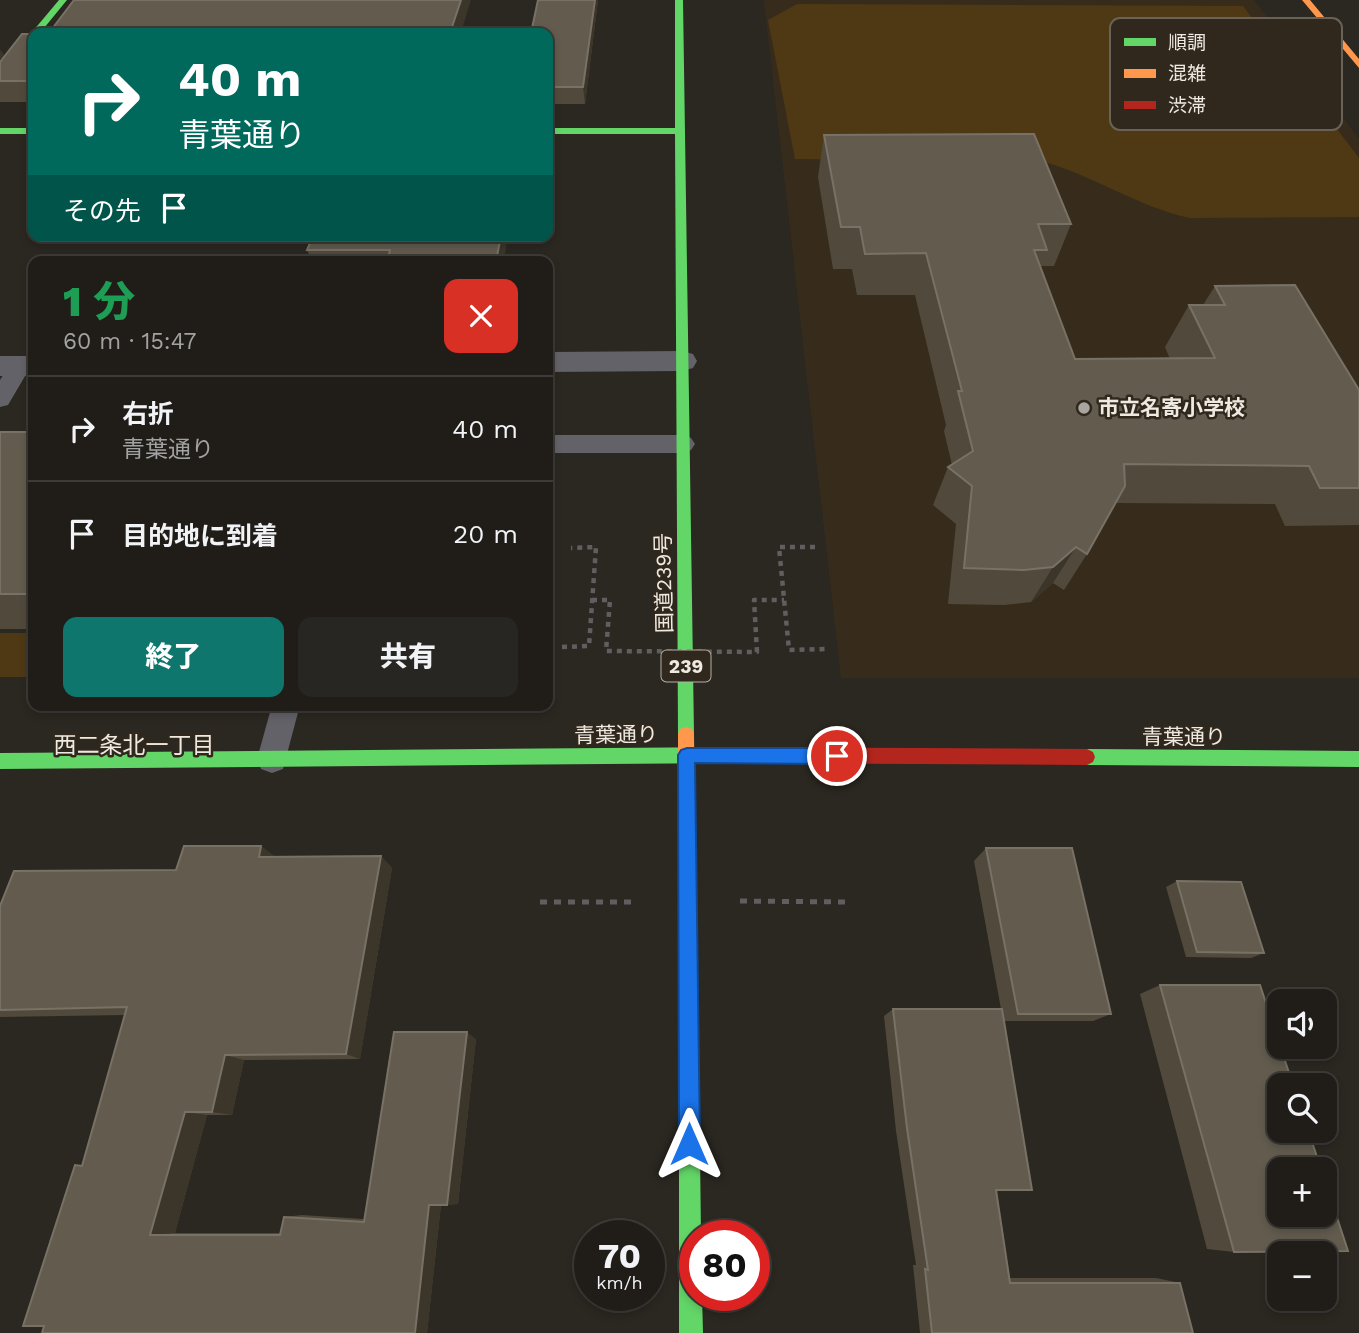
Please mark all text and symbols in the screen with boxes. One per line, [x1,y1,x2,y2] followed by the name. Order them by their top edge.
[1110,18,1342,130] legend
[1168,31,1206,54] text: 順調
[178,50,301,108] text: 40 m
[63,56,154,147] icon: right
[1168,62,1206,85] text: 混雑
[1168,94,1206,117] text: 渋滞
[178,116,306,154] text: 青葉通り
[155,189,193,227] icon: arrive
[63,196,141,226] text: その先
[63,277,135,326] text: 1 分
[444,279,518,353] button: close
[63,328,196,355] text: 60 m · 15:47
[1098,395,1245,420] place label: 市立名寄小学校
[122,399,174,429] text: 右折
[1076,400,1092,416] marker: 市立名寄小学校
[63,410,101,448] icon: right
[452,414,518,444] text: 40 m
[122,436,214,463] text: 青葉通り
[63,515,101,553] icon: arrive
[453,519,518,549] text: 20 m
[122,521,278,551] text: 目的地に到着
[650,533,677,633] street label: 国道239号
[63,617,284,697] button: 終了
[298,617,518,697] button: 共有
[662,650,710,681] road number: 239
[574,721,658,748] street label: 青葉通り
[1142,724,1226,749] street label: 青葉通り
[807,726,867,786] pin
[54,732,215,759] district label: 西二条北一丁目
[818,737,856,775] icon: arrive
[1267,989,1337,1311] map controls
[1267,989,1337,1059] button: sound
[1267,1073,1337,1143] button: search
[652,1107,726,1181] position arrow
[1267,1157,1337,1227] button: +
[679,1220,770,1311] speed limit sign: 80
[598,1235,641,1277] text: 70
[1267,1241,1337,1311] button: −
[596,1272,643,1293] text: km/h

